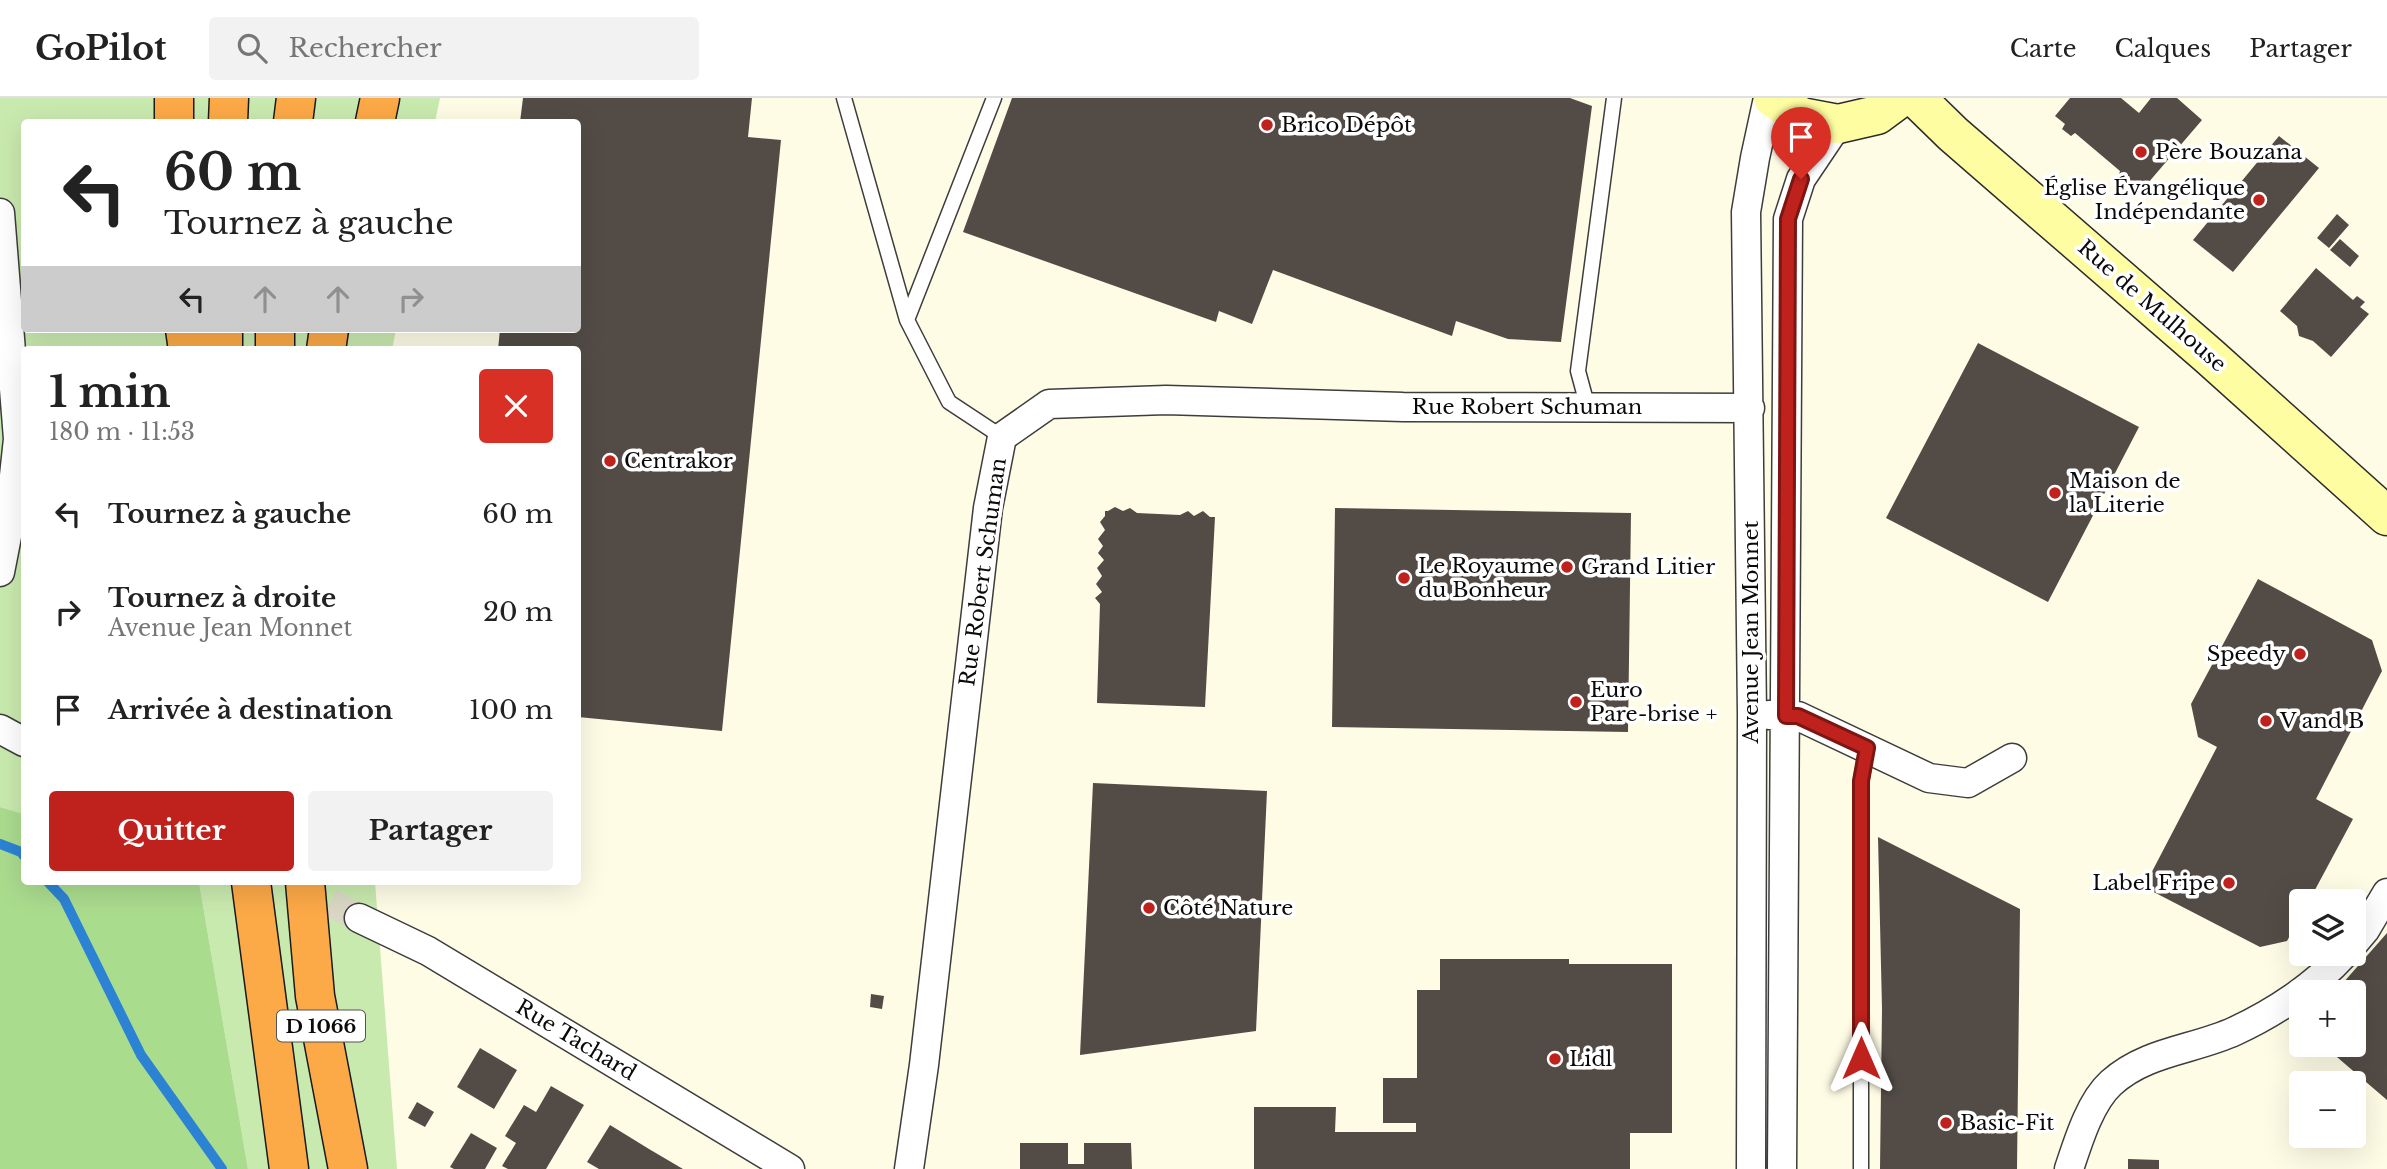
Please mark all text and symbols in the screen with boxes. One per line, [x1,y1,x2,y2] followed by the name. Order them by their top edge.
[209,17,699,80] search box
[35,28,167,69] text: GoPilot
[233,29,271,67] icon: search
[289,32,442,64] text: Rechercher
[2010,34,2076,63] text: Carte
[2114,34,2211,63] text: Calques
[2249,34,2352,63] text: Partager
[1771,107,1831,179] pin
[1281,112,1412,138] place label: Brico Dépôt
[1259,117,1275,133] marker: Brico Dépôt
[1782,118,1820,156] icon: arrive
[2155,139,2302,165] place label: Père Bouzana
[164,142,301,203] text: 60 m
[2133,144,2149,160] marker: Père Bouzana
[49,147,140,238] icon: left
[2044,175,2245,225] place label: Église Évangélique Indépendante
[2251,192,2267,208] marker: Église Évangélique Indépendante
[164,203,454,243] text: Tournez à gauche
[2072,234,2232,378] street label: Rue de Mulhouse
[173,280,211,318] icon: left
[246,280,284,318] icon: ahead
[319,280,357,318] icon: ahead
[392,280,430,318] icon: right
[49,366,171,418] text: 1 min
[479,369,553,443] button: close
[1412,394,1642,420] street label: Rue Robert Schuman
[49,418,195,446] text: 180 m · 11:53
[624,448,733,474] place label: Centrakor
[602,453,618,469] marker: Centrakor
[954,456,1012,688] street label: Rue Robert Schuman
[2069,468,2181,518] place label: Maison de la Literie
[2047,485,2063,501] marker: Maison de la Literie
[49,495,87,533] icon: left
[108,498,351,530] text: Tournez à gauche
[482,498,553,530] text: 60 m
[1738,521,1764,744] street label: Avenue Jean Monnet
[1418,553,1554,603] place label: Le Royaume du Bonheur
[1581,554,1715,580] place label: Grand Litier
[1559,559,1575,575] marker: Grand Litier
[1396,570,1412,586] marker: Le Royaume du Bonheur
[108,582,336,614] text: Tournez à droite
[49,593,87,631] icon: right
[483,596,553,628] text: 20 m
[108,614,352,642] text: Avenue Jean Monnet
[2207,641,2287,667] place label: Speedy
[2292,646,2308,662] marker: Speedy
[1590,677,1717,727] place label: Euro Pare-brise +
[49,691,87,729] icon: arrive
[108,694,393,726] text: Arrivée à destination
[469,694,553,726] text: 100 m
[1568,694,1584,710] marker: Euro Pare-brise +
[2279,708,2364,734] place label: V and B
[2258,713,2274,729] marker: V and B
[49,791,294,871] button: Quitter
[308,791,553,871] button: Partager
[2092,870,2215,896] place label: Label Fripe
[2221,875,2237,891] marker: Label Fripe
[2289,889,2366,1148] map controls
[2289,889,2366,966] button: layers
[1163,895,1293,921] place label: Côté Nature
[1141,900,1157,916] marker: Côté Nature
[2289,980,2366,1057] button: +
[511,994,641,1086] street label: Rue Tachard
[277,1010,365,1042] road number: D 1066
[1824,1021,1898,1095] position arrow
[1569,1046,1613,1072] place label: Lidl
[1547,1051,1563,1067] marker: Lidl
[2289,1071,2366,1148] button: −
[1960,1110,2054,1136] place label: Basic-Fit
[1938,1115,1954,1131] marker: Basic-Fit

